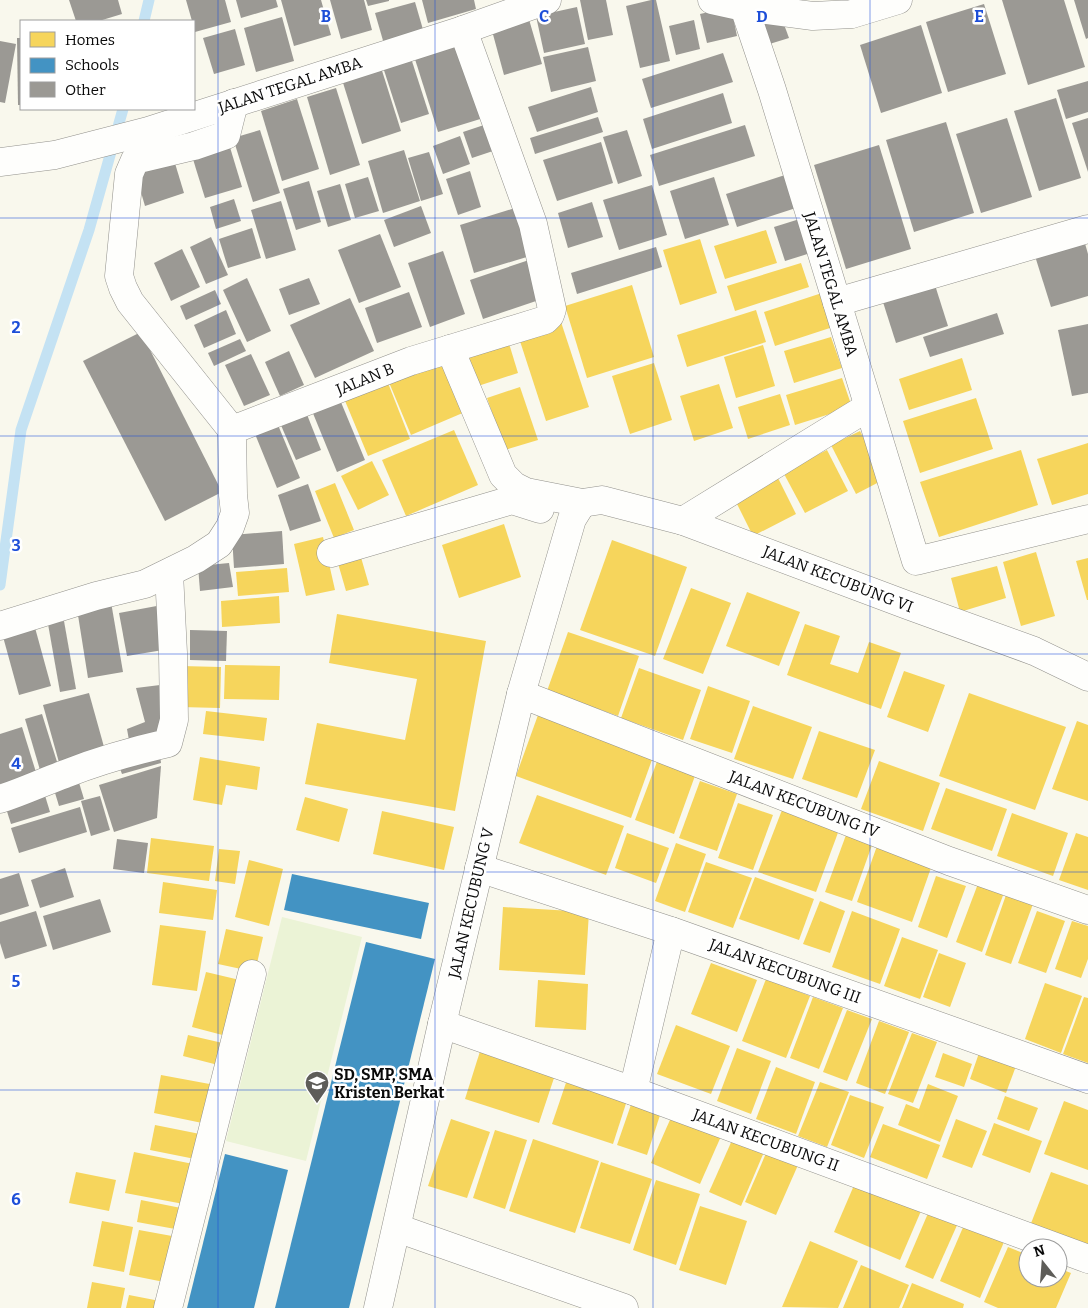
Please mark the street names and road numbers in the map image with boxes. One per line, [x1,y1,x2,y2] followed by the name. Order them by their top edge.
[215,53,365,117] street label: JALAN TEGAL AMBA
[800,209,862,359] street label: JALAN TEGAL AMBA
[332,359,397,400] street label: JALAN B
[759,541,916,616] street label: JALAN KECUBUNG VI
[725,766,883,842] street label: JALAN KECUBUNG IV
[444,825,498,981] street label: JALAN KECUBUNG V
[706,934,863,1007] street label: JALAN KECUBUNG III
[689,1104,842,1175] street label: JALAN KECUBUNG II

